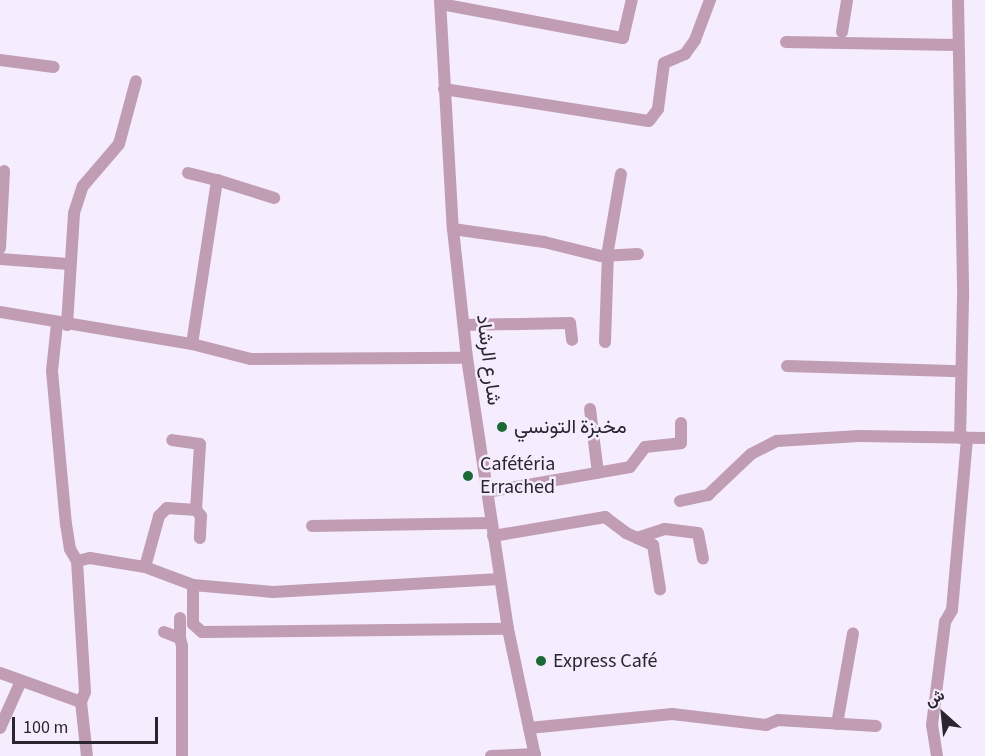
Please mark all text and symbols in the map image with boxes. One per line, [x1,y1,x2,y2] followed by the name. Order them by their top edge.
[471,313,505,407] street label: شارع الرشاد
[514,415,627,439] place label: مخبزة التونسي
[495,420,509,434] marker: مخبزة التونسي
[480,452,555,499] place label: Cafétéria Errached
[461,469,475,483] marker: Cafétéria Errached
[553,649,657,673] place label: Express Café
[534,654,548,668] marker: Express Café
[913,684,973,744] north arrow
[921,684,948,712] text: ش
[15,705,160,743] scale bar
[23,715,68,740] text: 100 m

